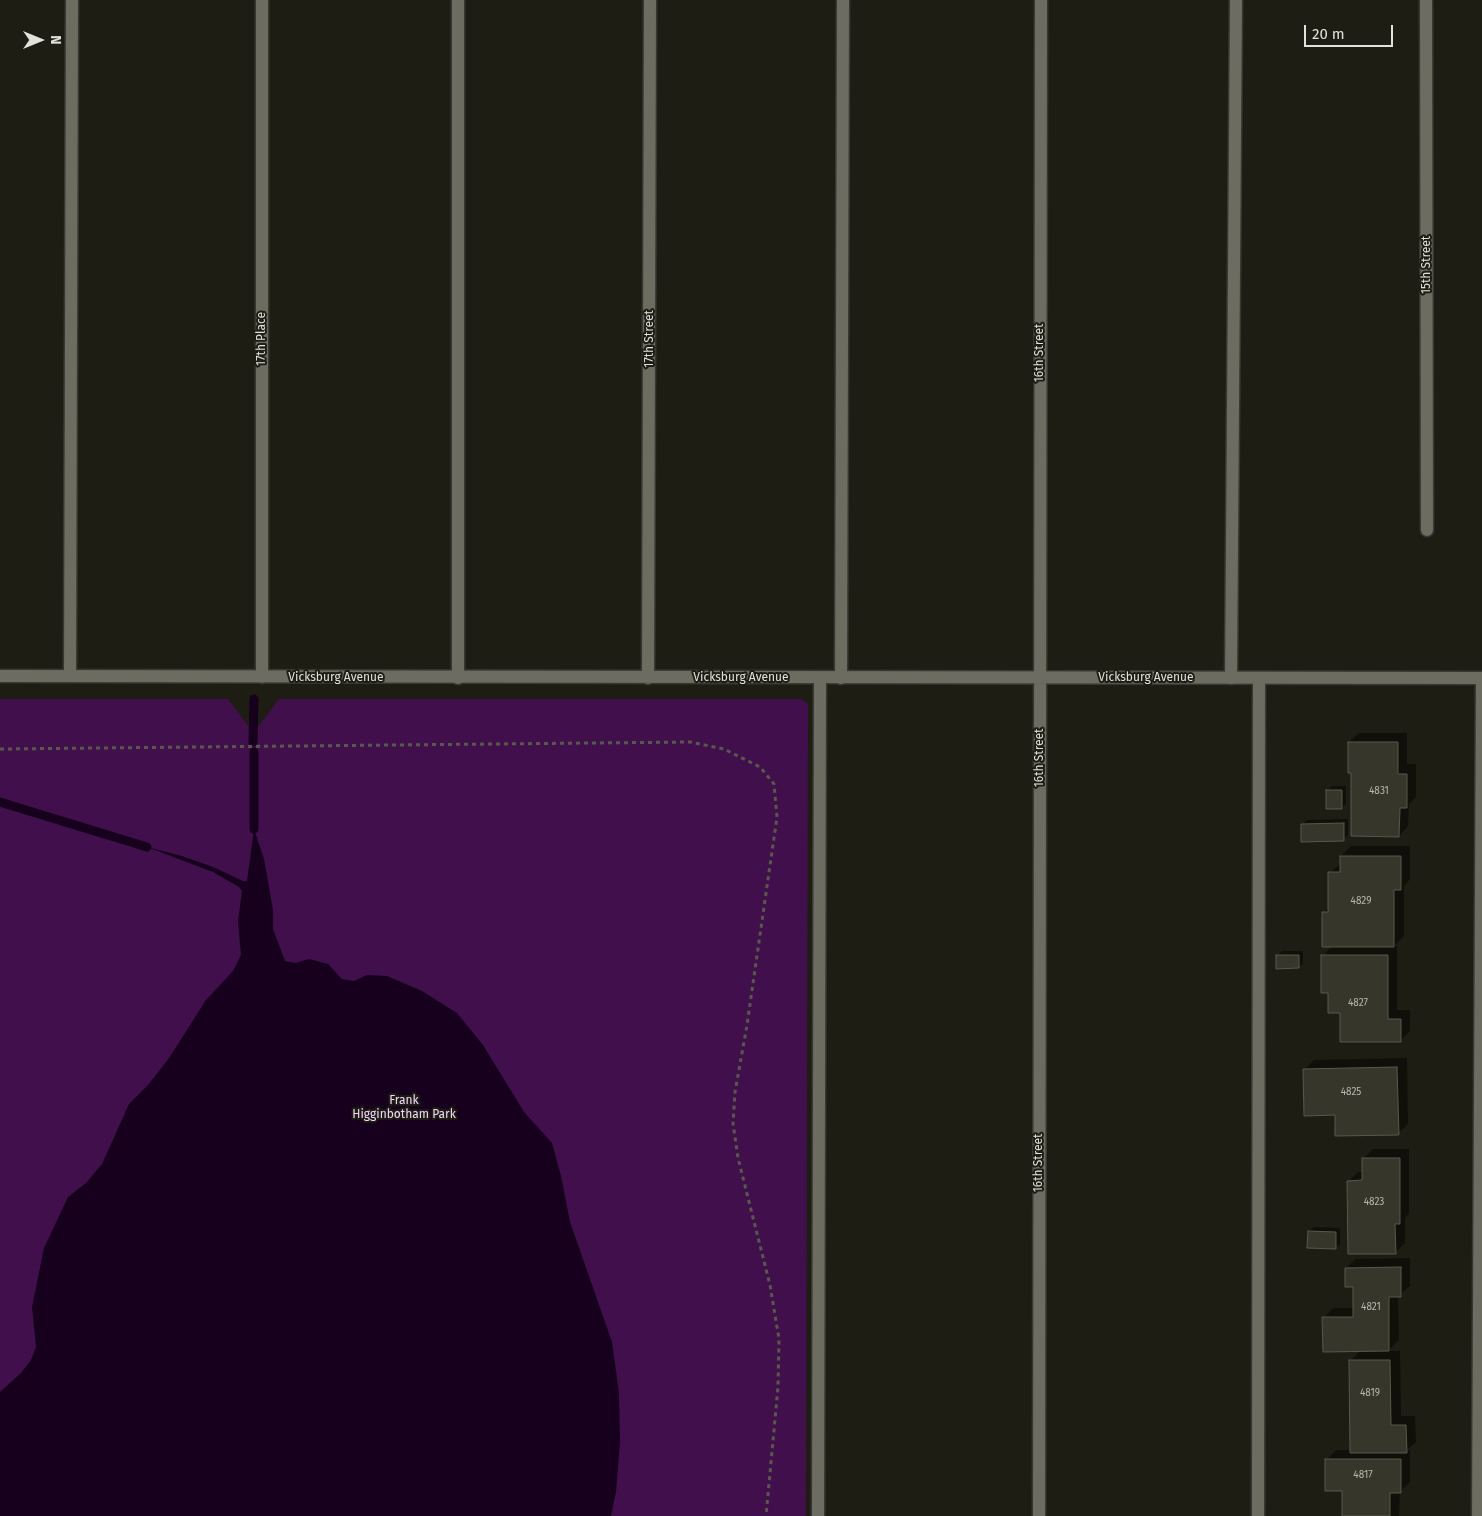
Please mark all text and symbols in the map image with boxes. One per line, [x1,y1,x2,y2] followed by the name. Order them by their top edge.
[15,15,65,65] north arrow
[1307,15,1396,47] scale bar
[1312,25,1345,43] text: 20 m
[47,35,64,45] text: N
[1420,236,1434,294] street label: 15th Street
[643,310,657,368] street label: 17th Street
[255,312,269,366] street label: 17th Place
[1033,324,1047,382] street label: 16th Street
[288,671,384,685] street label: Vicksburg Avenue
[693,671,789,685] street label: Vicksburg Avenue
[1098,671,1194,685] street label: Vicksburg Avenue
[1033,729,1047,787] street label: 16th Street
[1369,785,1389,797] house number: 4831
[1351,895,1371,907] house number: 4829
[1348,997,1368,1009] house number: 4827
[1341,1086,1361,1098] house number: 4825
[352,1094,456,1122] park label: Frank Higginbotham Park
[1032,1134,1046,1192] street label: 16th Street
[1364,1196,1384,1208] house number: 4823
[1361,1301,1381,1313] house number: 4821
[1360,1387,1380,1399] house number: 4819
[1353,1469,1373,1481] house number: 4817

